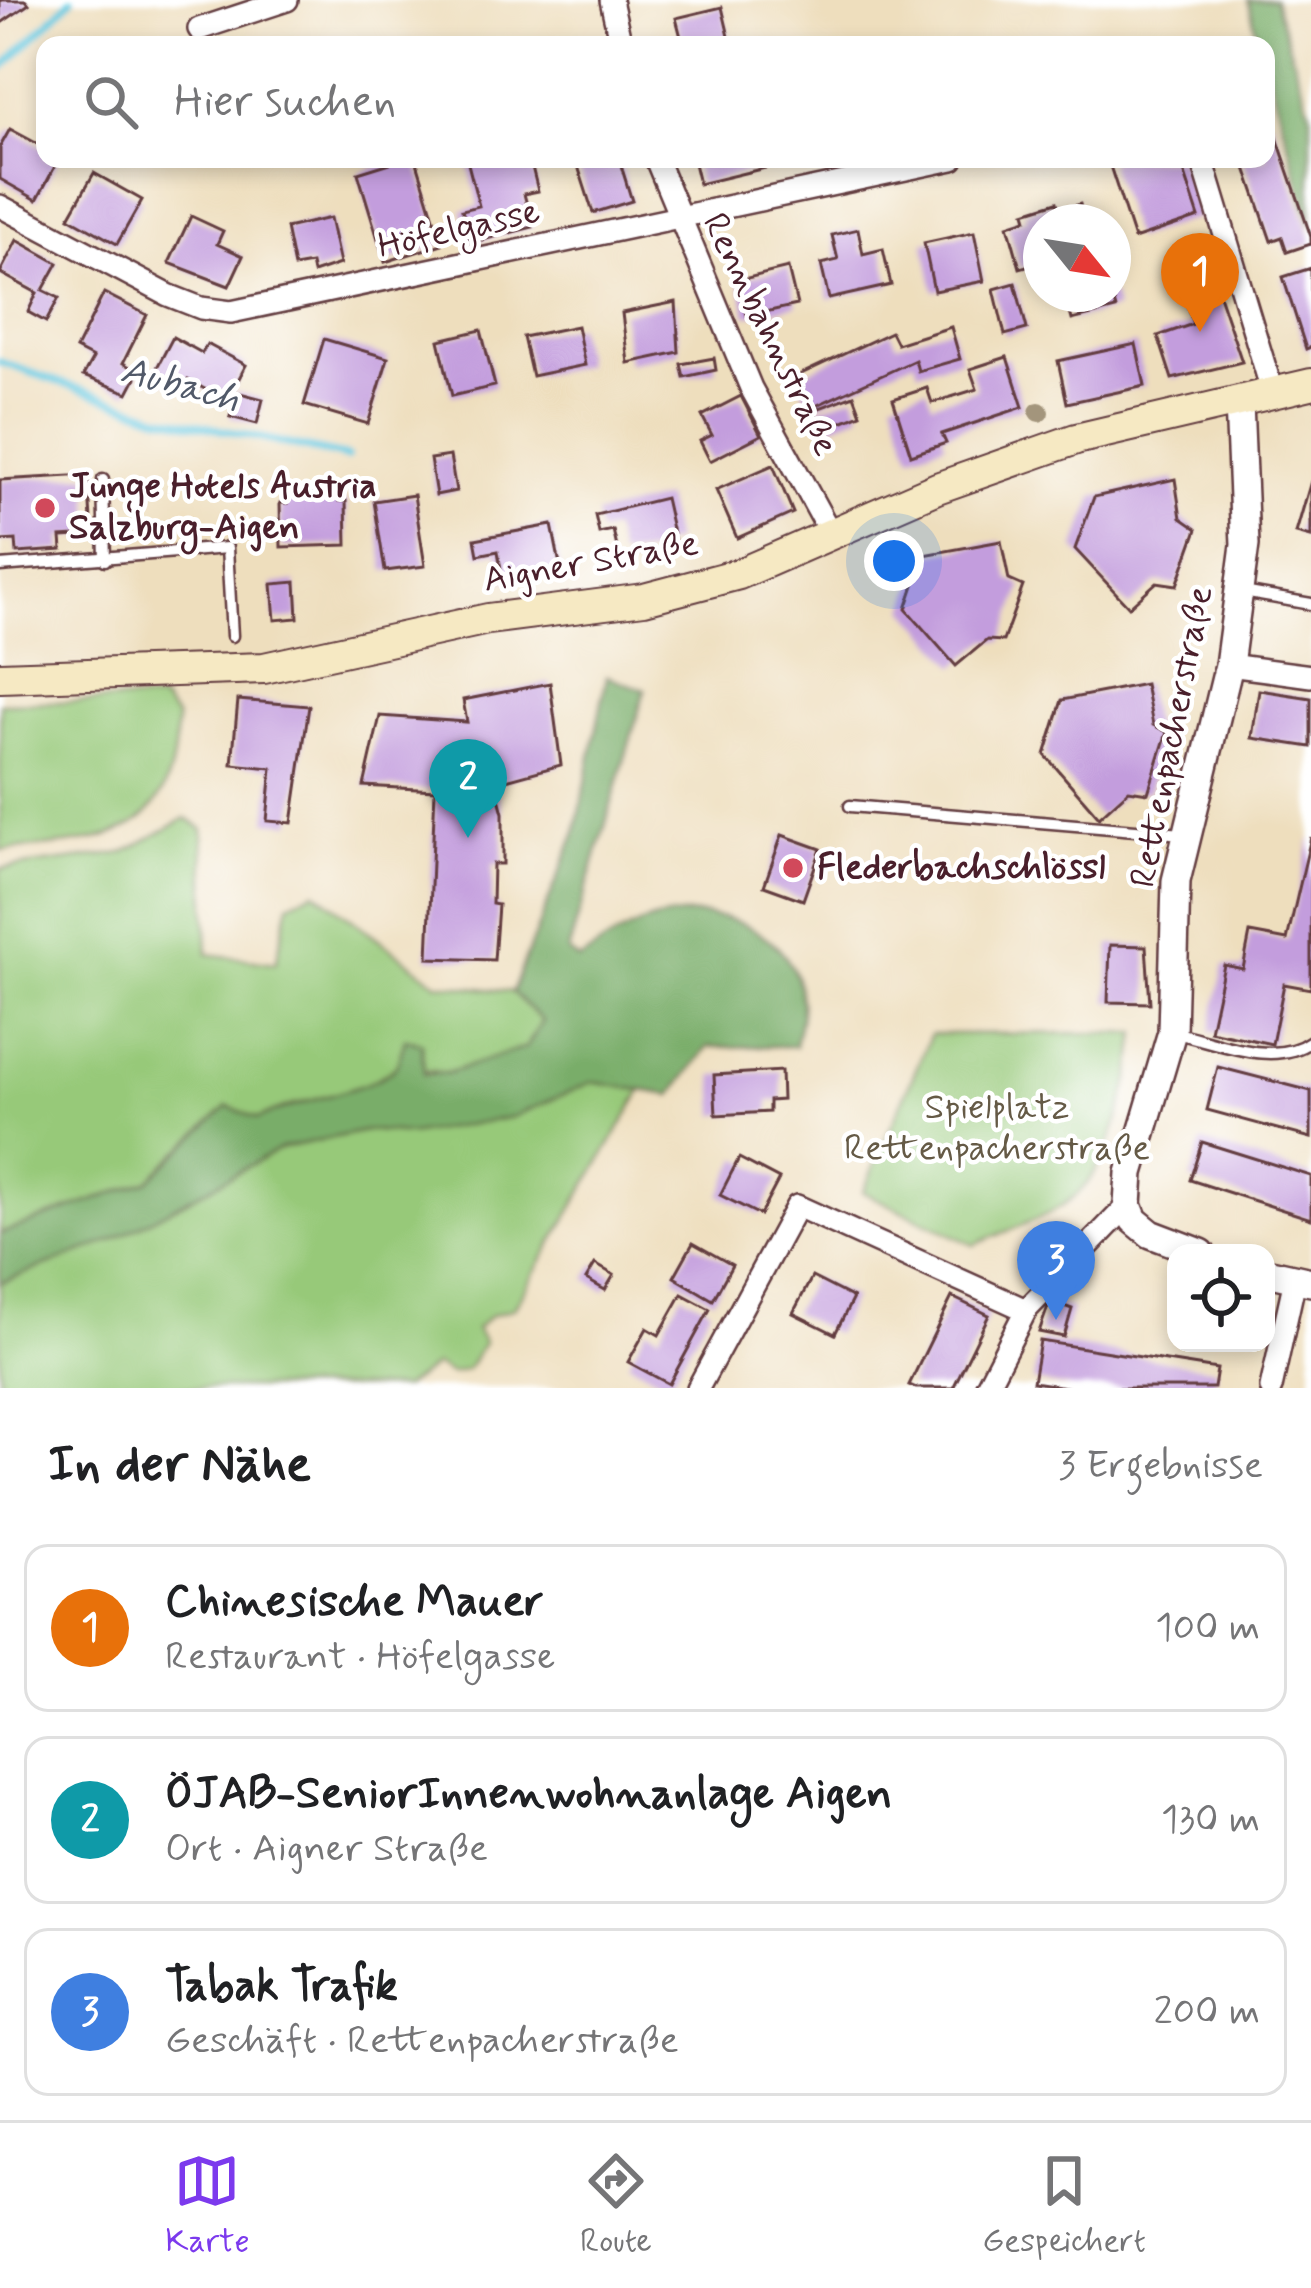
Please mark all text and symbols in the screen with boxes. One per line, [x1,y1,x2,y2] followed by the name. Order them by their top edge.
[36,36,1275,168] search box
[78,69,144,135] icon: search
[174,73,396,132] text: Hier suchen
[373,189,545,273] street label: Höfelgasse
[1023,204,1131,312] north arrow
[690,206,848,464] street label: Rennbahnstraße
[1161,233,1239,332] pin: 1
[115,346,245,426] water label: Aubach
[69,464,377,555] place label: Junge Hotels Austria Salzburg-Aigen
[32,495,58,521] marker: Junge Hotels Austria Salzburg-Aigen
[480,521,702,605] street label: Aigner Straße
[864,531,924,591] your location
[1121,582,1225,892] street label: Rettenpacherstraße
[429,739,507,838] pin: 2
[817,845,1106,892] place label: Flederbachschlössl
[780,855,806,881] marker: Flederbachschlössl
[844,1085,1150,1173] park label: Spielplatz Rettenpacherstraße
[1017,1221,1095,1320] pin: 3
[1167,1244,1275,1352] map controls
[1167,1244,1275,1352] button: locate
[48,1433,311,1499] text: In der Nähe
[1058,1441,1263,1492] text: 3 Ergebnisse
[165,1573,544,1632] text: Chinesische Mauer
[81,1603,99,1654] text: 1
[1155,1603,1260,1654] text: 100 m
[165,1632,555,1683] text: Restaurant · Höfelgasse
[165,1765,892,1824] text: ÖJAB-SeniorInnenwohnanlage Aigen
[80,1795,100,1846] text: 2
[1161,1795,1260,1846] text: 130 m
[165,1824,488,1875] text: Ort · Aigner Straße
[165,1957,398,2016] text: Tabak Trafik
[81,1987,99,2038] text: 3
[1154,1987,1260,2038] text: 200 m
[165,2016,679,2067] text: Geschäft · Rettenpacherstraße
[165,2148,250,2264] tab: Karte
[580,2148,652,2264] tab: Route
[982,2148,1146,2264] tab: Gespeichert

